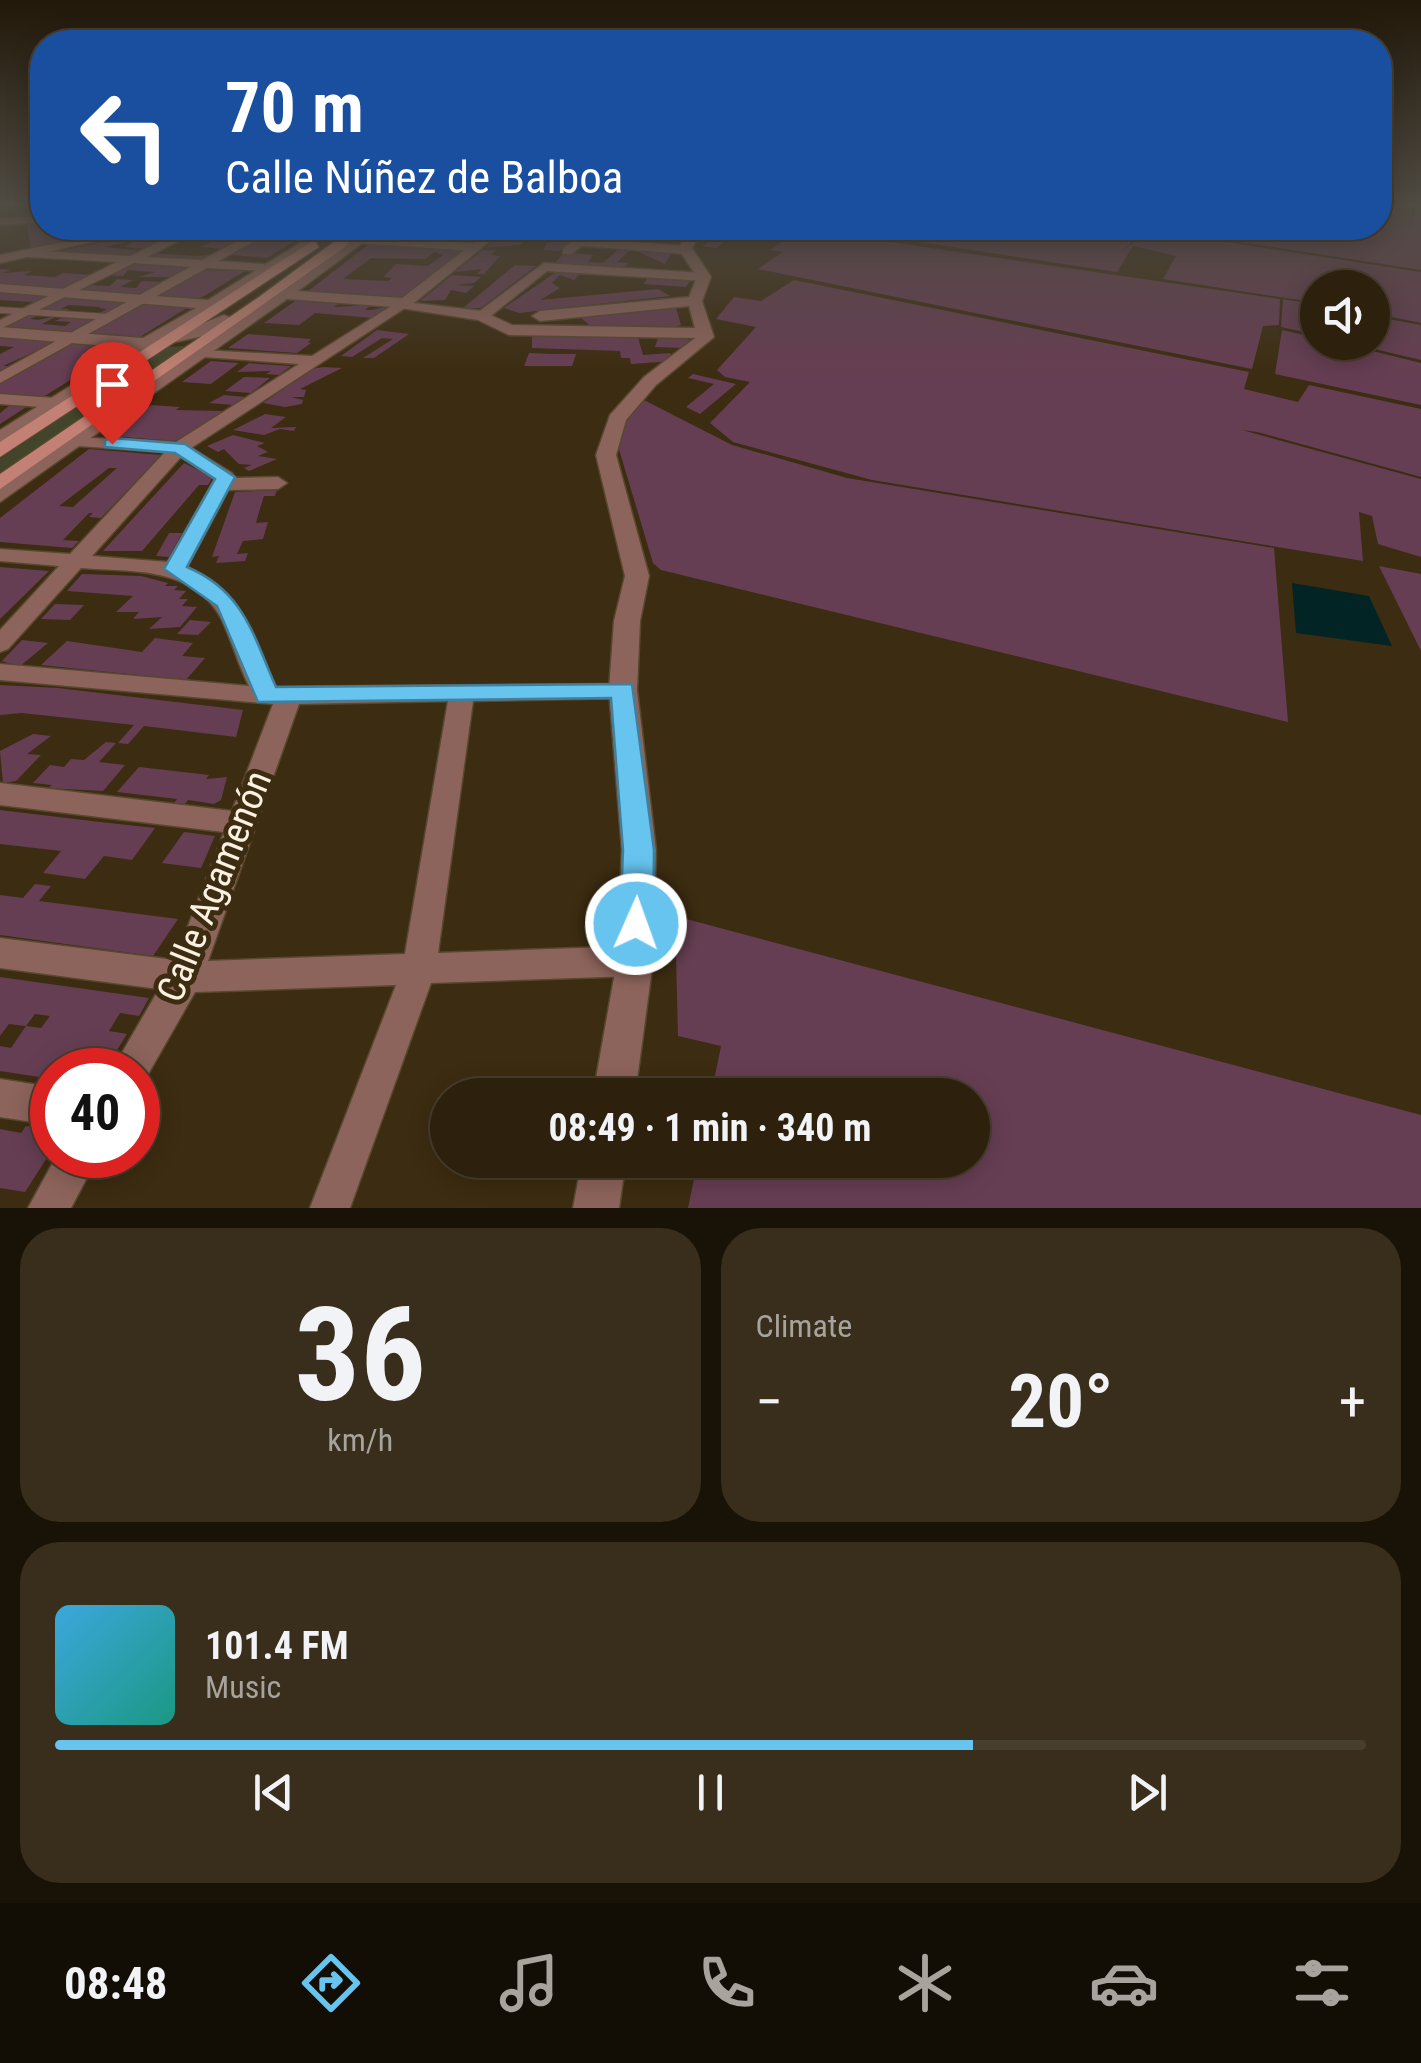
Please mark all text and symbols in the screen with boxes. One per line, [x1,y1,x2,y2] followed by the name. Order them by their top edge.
[225,67,364,149] text: 70 m
[60,70,190,200] icon: left
[225,151,623,204] text: Calle Núñez de Balboa
[1300,270,1390,360] map controls
[1300,270,1390,360] button: sound
[70,342,155,445] pin
[85,357,140,412] icon: arrive
[148,764,280,1008] street label: Calle Agamenón
[584,872,688,976] position arrow
[30,1048,160,1178] speed limit sign: 40
[549,1106,871,1150] text: 08:49 · 1 min · 340 m
[295,1279,426,1432] text: 36
[756,1307,852,1345] text: Climate
[1008,1357,1113,1445] text: 20°
[756,1370,783,1434] text: −
[1339,1370,1366,1434] text: +
[327,1421,393,1459] text: km/h
[205,1624,349,1668] text: 101.4 FM
[205,1668,281,1706] text: Music
[246,1765,301,1820] icon: previous
[683,1765,738,1820] icon: pause
[1120,1765,1175,1820] icon: next
[296,1948,366,2018] icon: directions
[494,1948,564,2018] icon: music
[692,1948,762,2018] icon: phone
[890,1948,960,2018] icon: climate
[1089,1948,1159,2018] icon: car
[1287,1948,1357,2018] icon: filters
[64,1957,167,2010] text: 08:48

